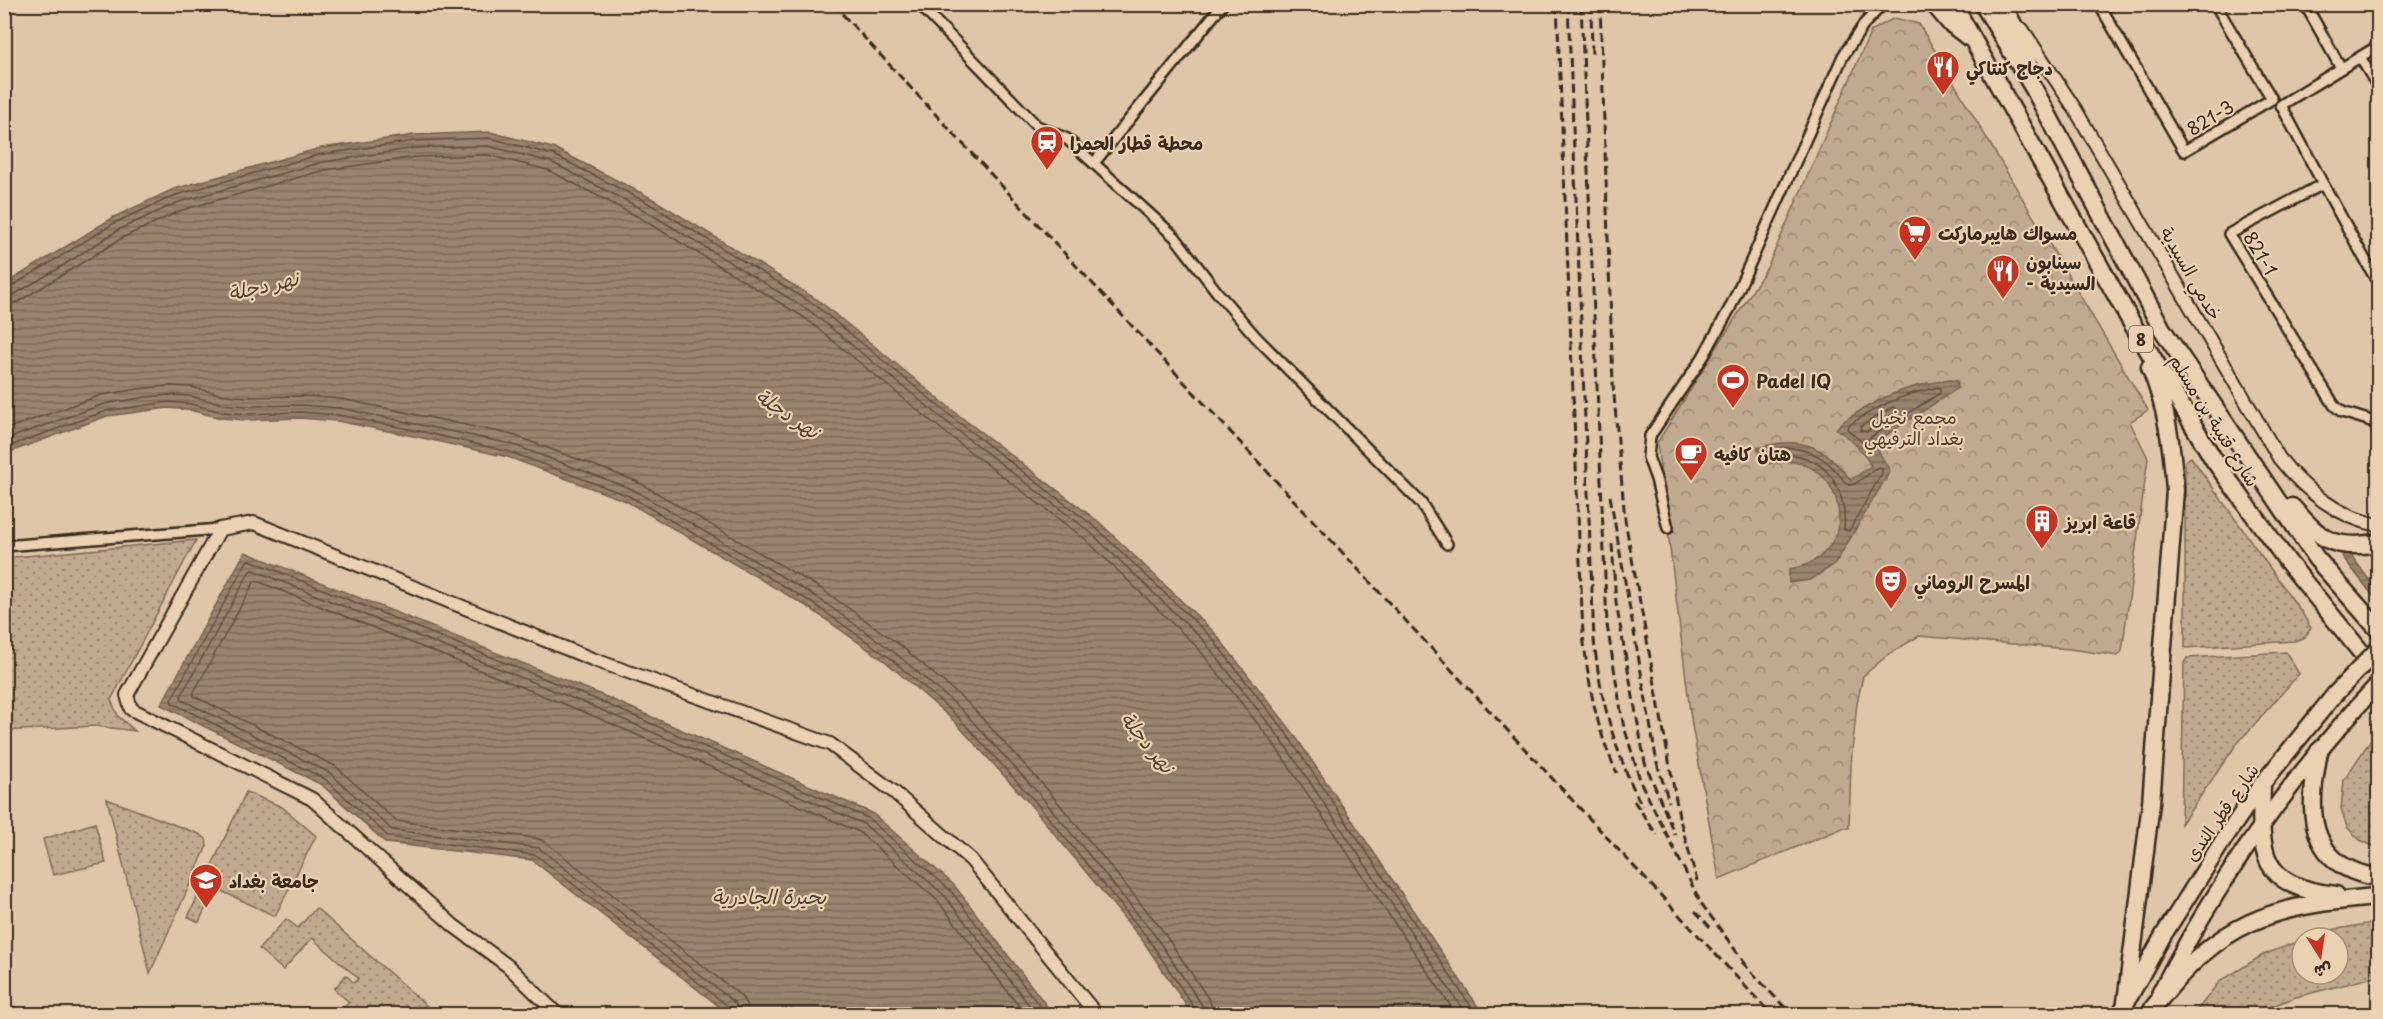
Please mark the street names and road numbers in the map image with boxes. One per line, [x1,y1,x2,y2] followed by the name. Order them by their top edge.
[2181,92,2239,142] street label: 821-3
[2151,221,2230,327] street label: خدمي السيدية
[2237,226,2285,280] street label: 821-1
[2129,326,2153,352] road number: 8
[2162,348,2267,493] street label: شارع قتيبة بن مسلم
[2177,758,2265,866] street label: شارع قطر الندى

